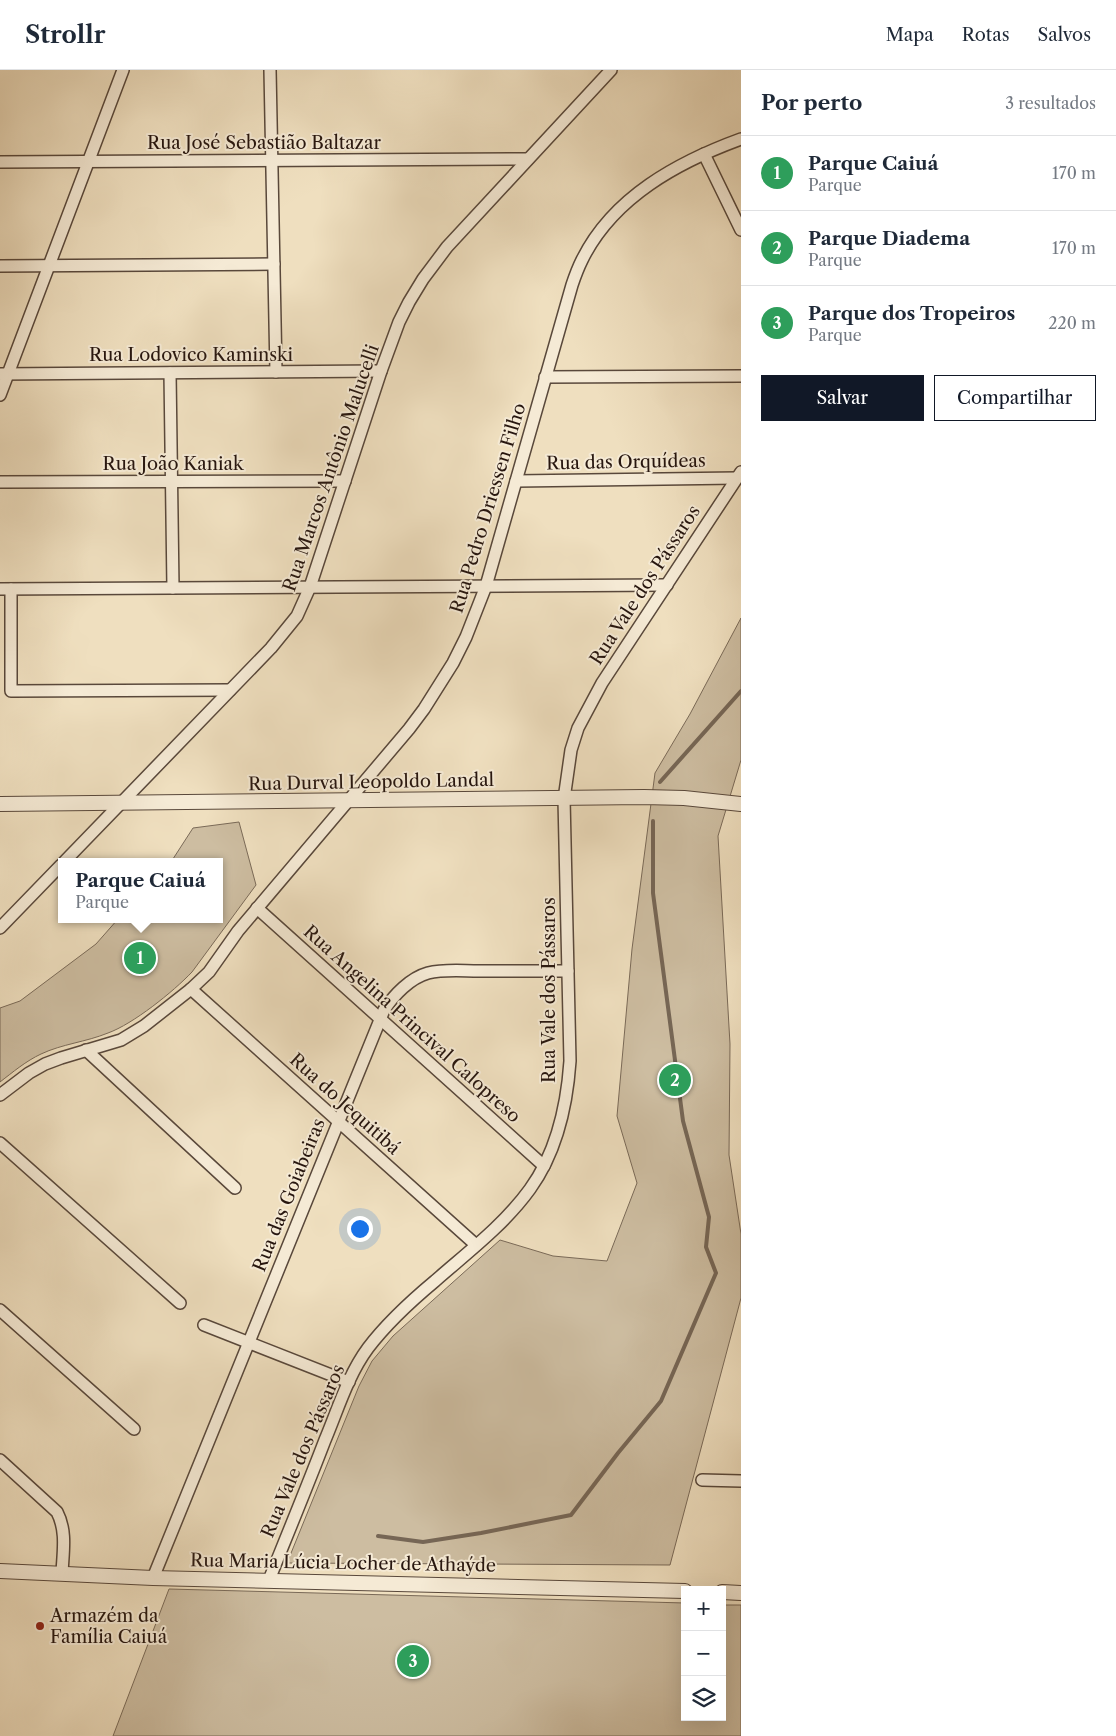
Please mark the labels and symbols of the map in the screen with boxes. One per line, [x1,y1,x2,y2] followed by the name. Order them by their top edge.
[147,132,381,154] street label: Rua José Sebastião Baltazar
[278,341,384,594] street label: Rua Marcos Antônio Malucelli
[89,344,293,366] street label: Rua Lodovico Kaminski
[446,400,530,616] street label: Rua Pedro Driessen Filho
[546,450,706,474] street label: Rua das Orquídeas
[103,453,245,475] street label: Rua João Kaniak
[585,501,705,669] street label: Rua Vale dos Pássaros
[248,769,494,795] street label: Rua Durval Leopoldo Landal
[538,897,560,1083] street label: Rua Vale dos Pássaros
[299,921,525,1127] street label: Rua Angelina Princival Calopreso
[124,939,156,977] pin: 1
[285,1049,405,1160] street label: Rua do Jequitibá
[659,1061,691,1099] pin: 2
[248,1115,330,1275] street label: Rua das Goiabeiras
[347,1216,373,1242] your location
[257,1361,349,1541] street label: Rua Vale dos Pássaros
[190,1549,496,1577] street label: Rua Maria Lúcia Locher de Athaýde
[49,1605,168,1648] place label: Armazém da Família Caiuá
[34,1620,46,1632] marker: Armazém da Família Caiuá
[397,1642,429,1680] pin: 3

